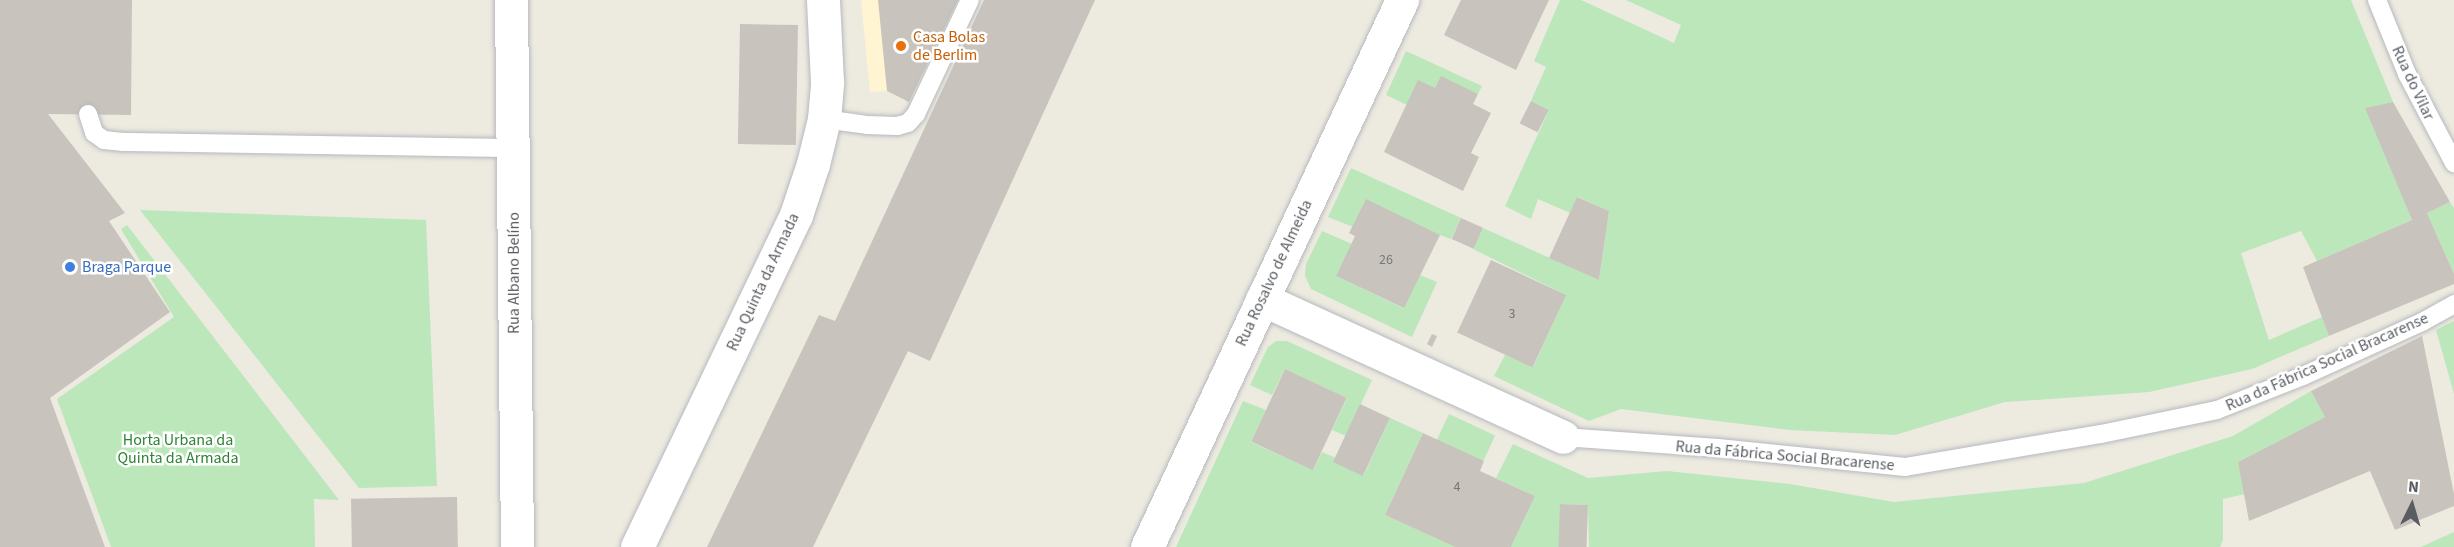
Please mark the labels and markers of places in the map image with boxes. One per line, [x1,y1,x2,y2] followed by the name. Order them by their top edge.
[913,27,985,65] place label: Casa Bolas de Berlim
[894,39,908,53] marker: Casa Bolas de Berlim
[82,257,171,277] place label: Braga Parque
[63,260,77,274] marker: Braga Parque

